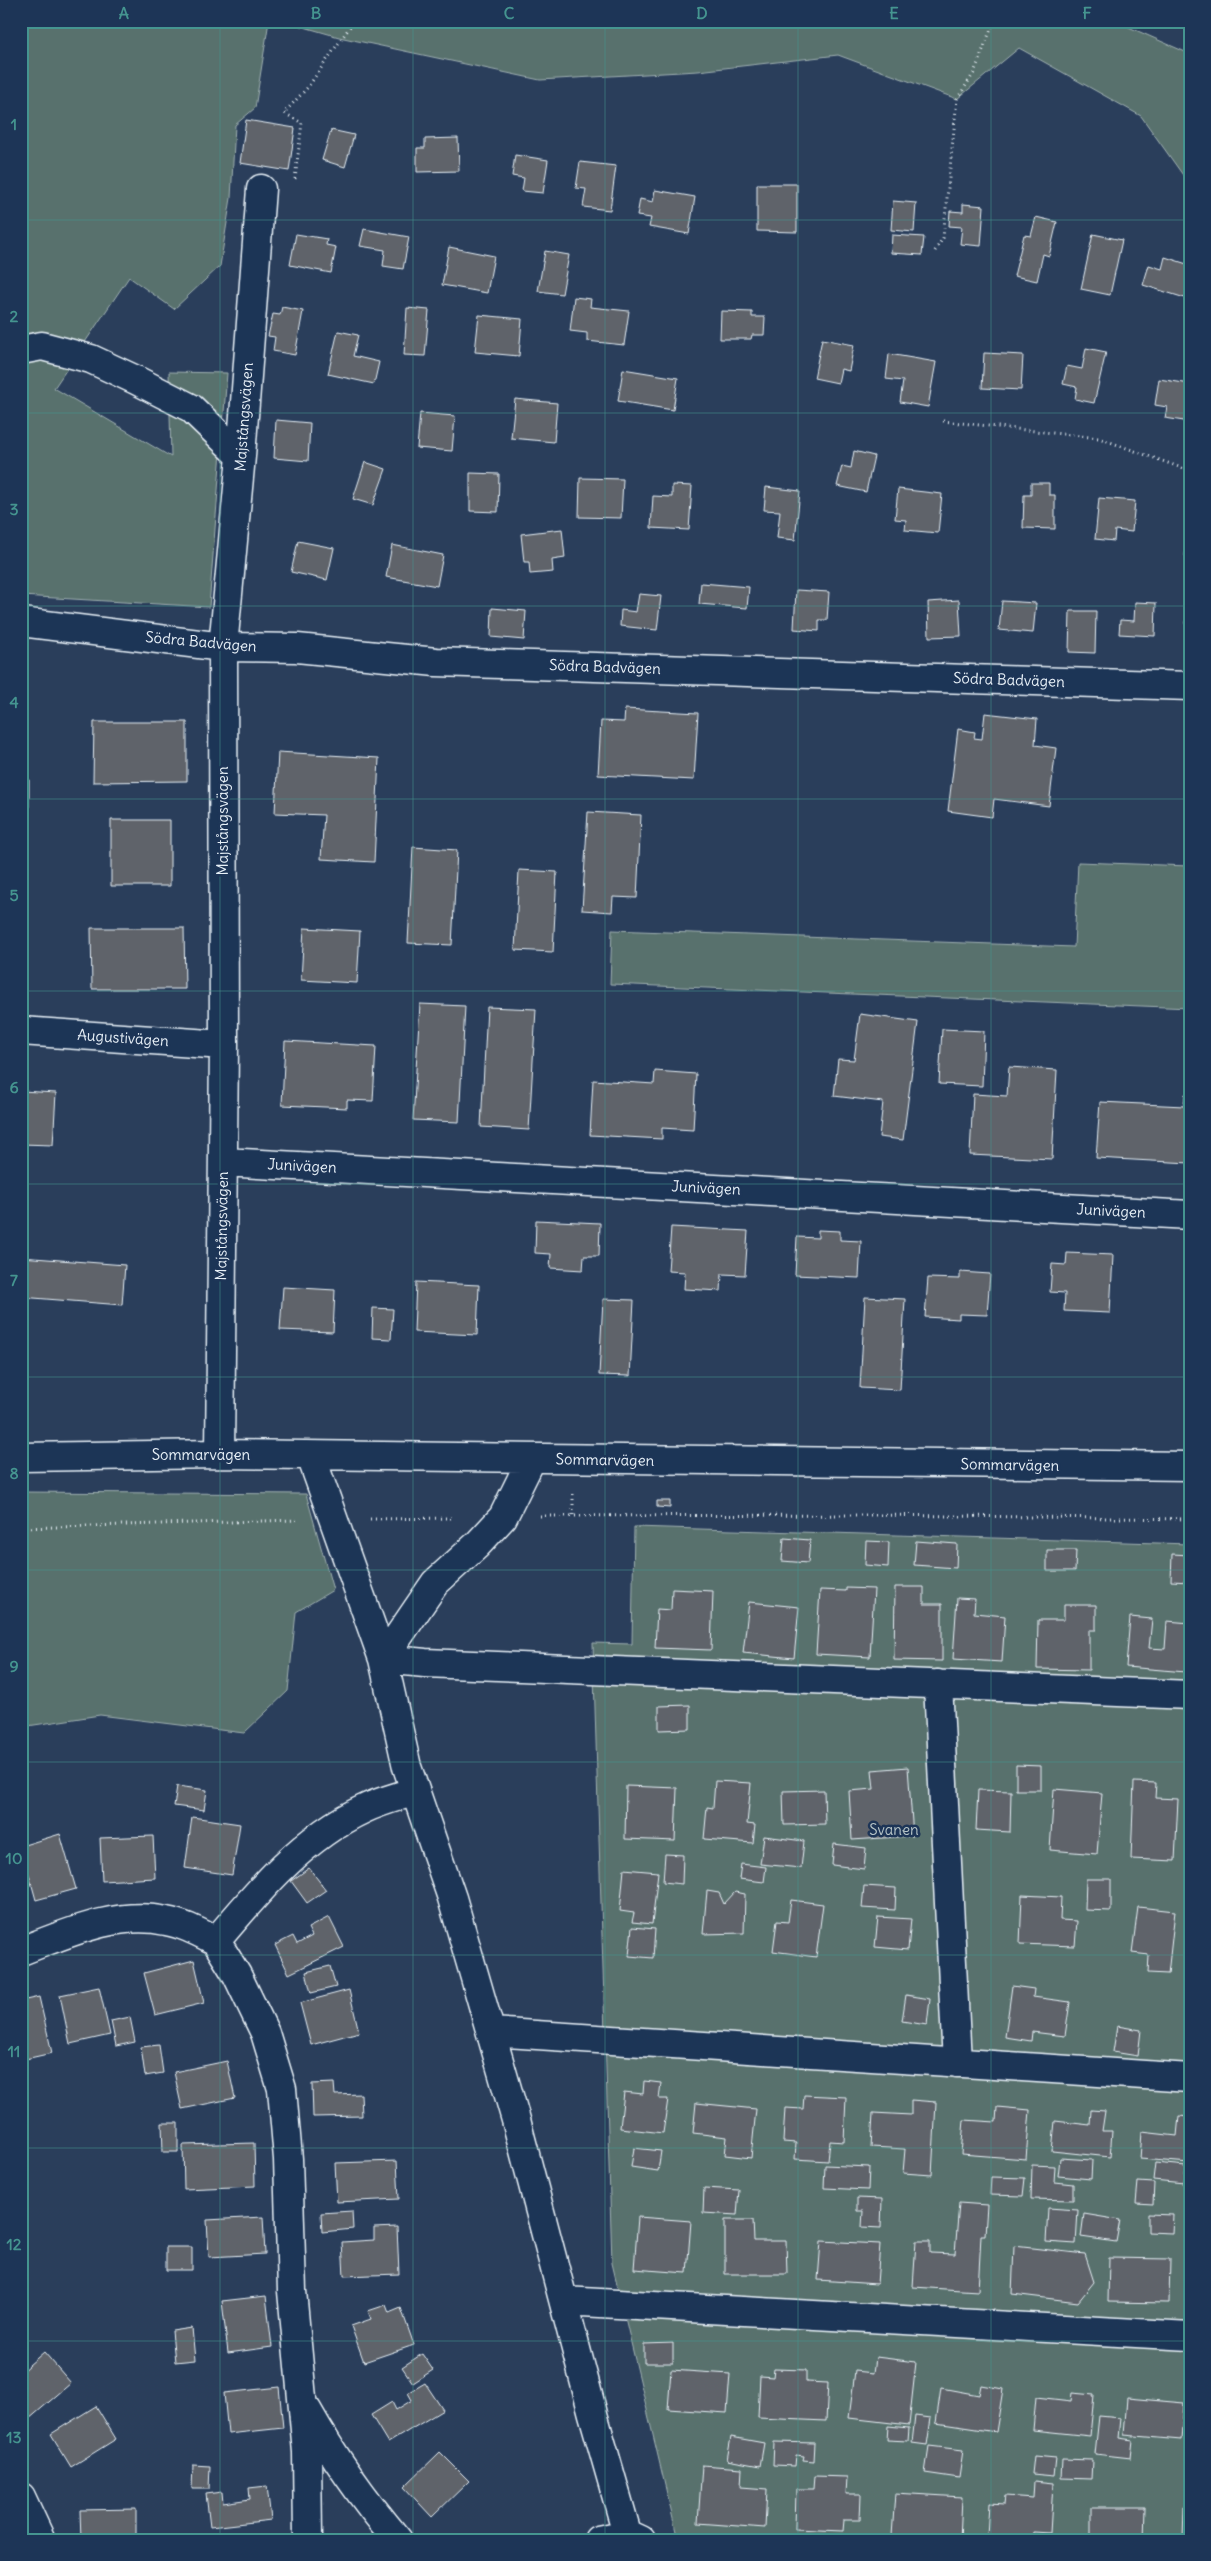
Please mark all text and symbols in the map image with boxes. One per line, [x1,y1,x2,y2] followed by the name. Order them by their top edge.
[119,3,129,23] text: A
[311,3,322,23] text: B
[504,3,515,23] text: C
[696,3,708,23] text: D
[889,3,899,23] text: E
[1082,3,1092,23] text: F
[11,114,17,134] text: 1
[10,306,19,326] text: 2
[230,362,257,472] street label: Majstångsvägen
[9,499,19,519] text: 3
[145,627,258,656] street label: Södra Badvägen
[549,655,661,678] street label: Södra Badvägen
[953,668,1065,691] street label: Södra Badvägen
[9,692,19,712] text: 4
[213,766,232,876] street label: Majstångsvägen
[9,885,19,905] text: 5
[77,1025,170,1050] street label: Augustivägen
[9,1077,19,1097] text: 6
[267,1154,337,1177] street label: Junivägen
[211,1171,232,1281] street label: Majstångsvägen
[671,1176,741,1199] street label: Junivägen
[1076,1199,1146,1222] street label: Junivägen
[10,1270,18,1290] text: 7
[152,1445,251,1464] street label: Sommarvägen
[556,1449,655,1470] street label: Sommarvägen
[961,1454,1060,1475] street label: Sommarvägen
[9,1463,19,1483] text: 8
[9,1656,19,1676] text: 9
[869,1820,919,1839] park label: Svanen
[6,1848,22,1868] text: 10
[8,2041,20,2061] text: 11
[6,2234,22,2254] text: 12
[6,2427,22,2447] text: 13

